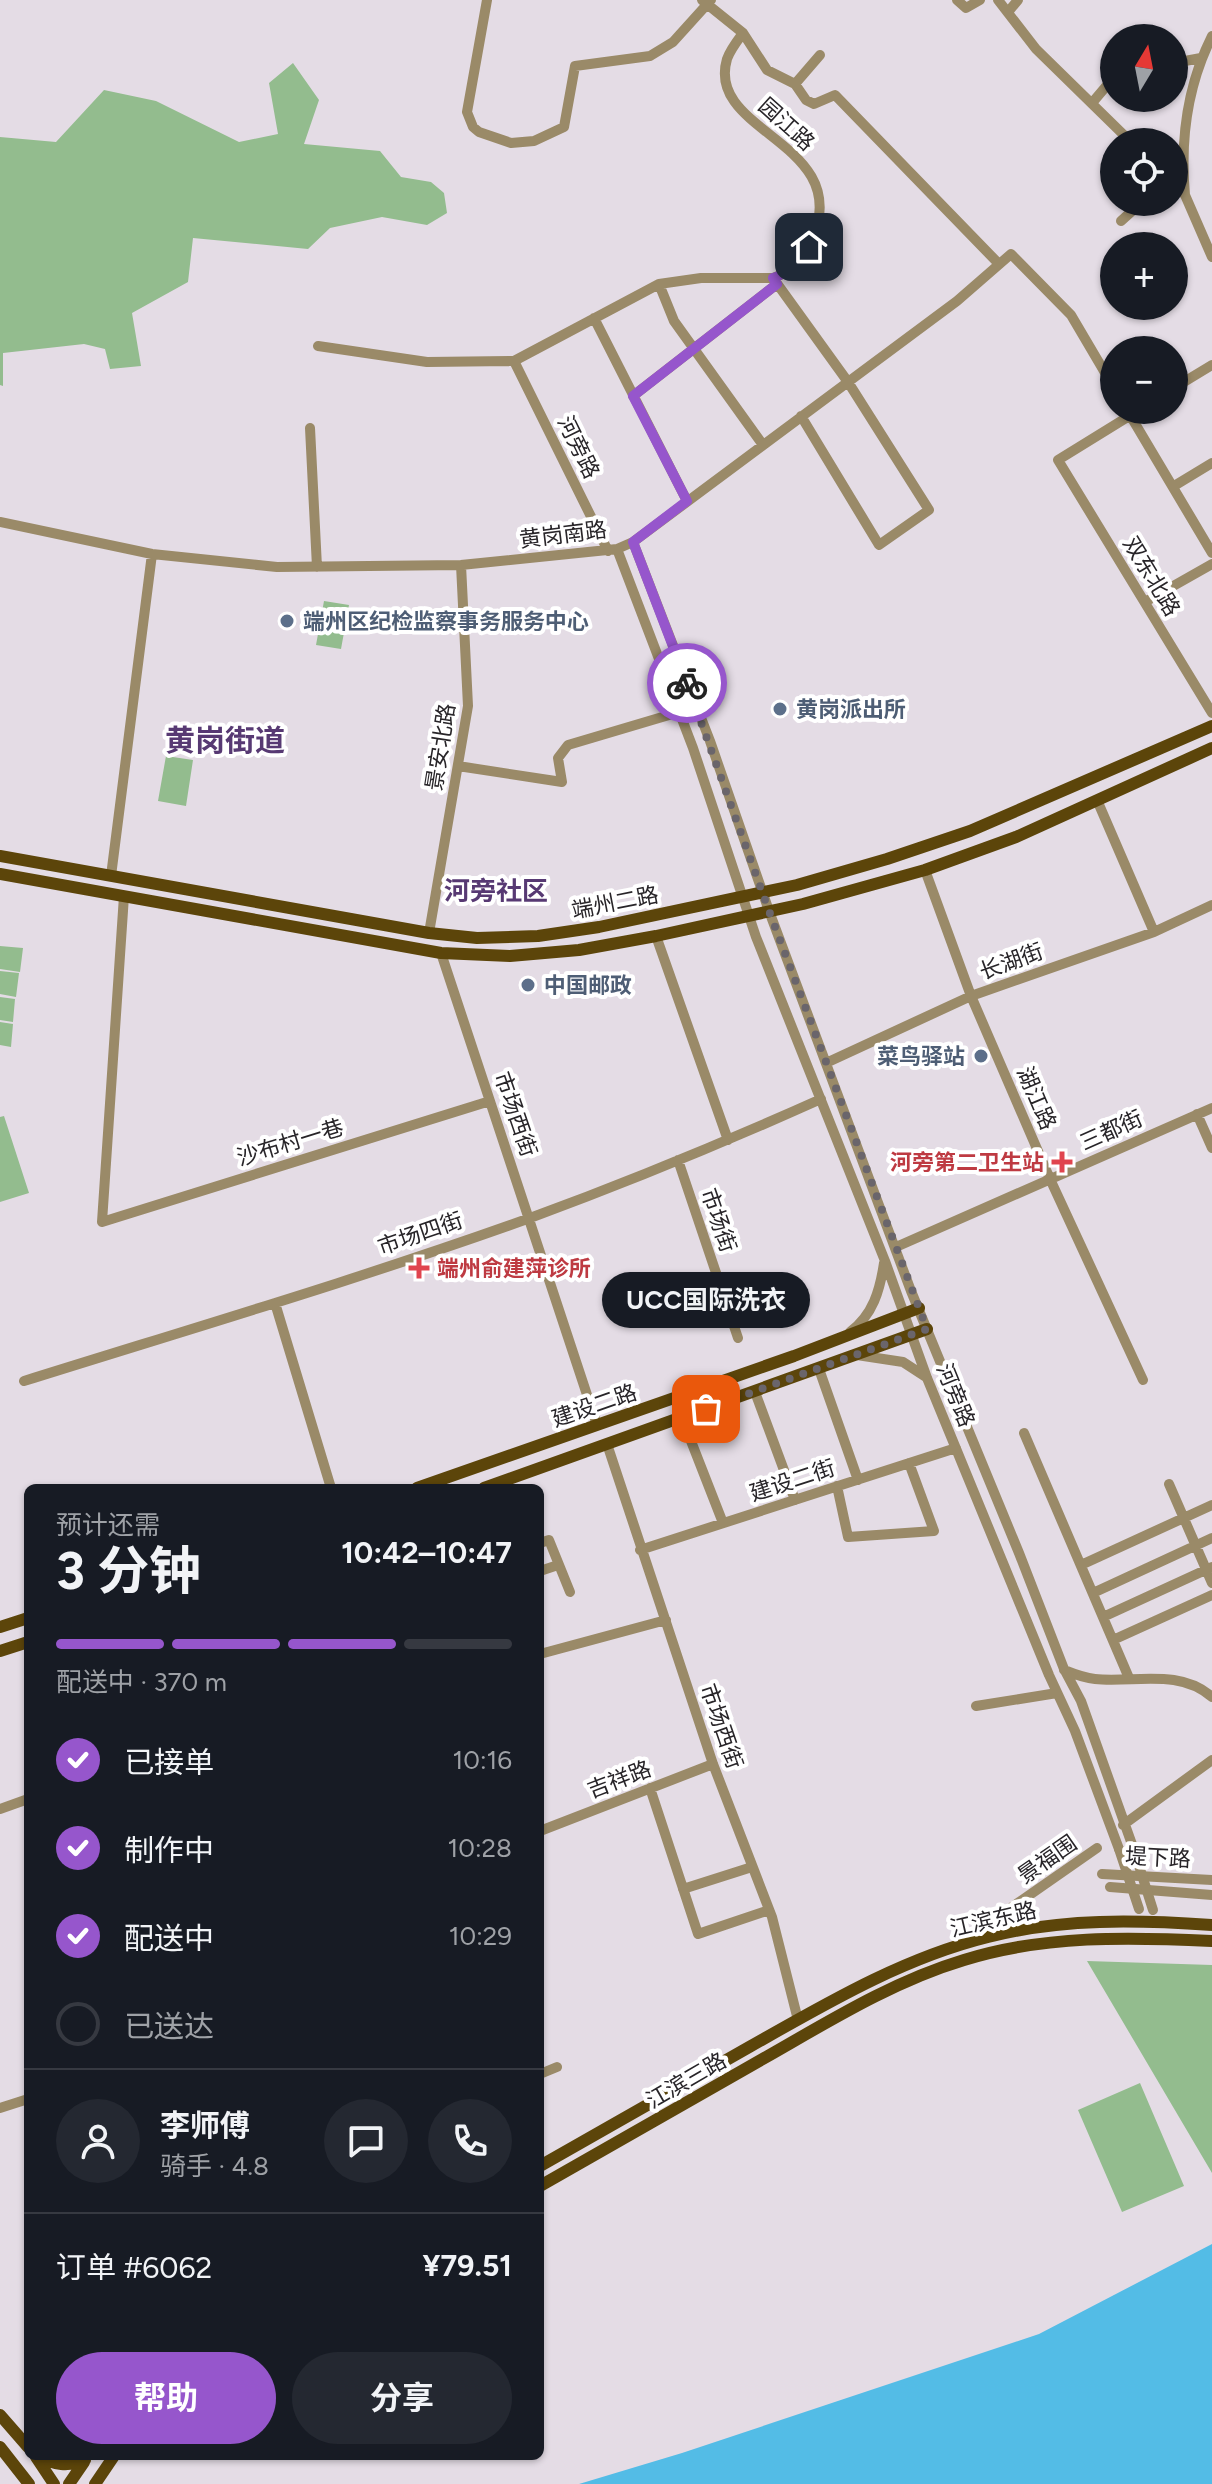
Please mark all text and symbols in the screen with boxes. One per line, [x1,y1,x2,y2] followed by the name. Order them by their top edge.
[1100,24,1188,112] north arrow
[1100,24,1188,424] map controls
[753,92,820,156] street label: 园江路
[1100,128,1188,216] button: locate
[775,213,843,281] pin
[787,225,831,269] icon: home
[1100,232,1188,320] button: +
[1100,336,1188,424] button: −
[552,412,605,483] street label: 河旁路
[518,516,608,553] street label: 黄岗南路
[1117,532,1186,621] street label: 双东北路
[303,608,589,635] place label: 端州区纪检监察事务服务中心
[278,612,296,630] marker: 端州区纪检监察事务服务中心
[647,643,727,723] courier
[665,661,709,705] icon: bike
[796,696,906,723] place label: 黄岗派出所
[771,700,789,718] marker: 黄岗派出所
[420,702,461,793] street label: 景安北路
[165,722,285,759] district label: 黄岗街道
[444,875,548,907] district label: 河旁社区
[569,881,661,924] street label: 端州二路
[976,937,1047,985] street label: 长湖街
[544,972,632,999] place label: 中国邮政
[519,976,537,994] marker: 中国邮政
[877,1043,965,1070] place label: 菜鸟驿站
[972,1047,990,1065] marker: 菜鸟驿站
[1011,1063,1062,1134] street label: 湖江路
[488,1068,543,1160] street label: 市场西街
[1076,1105,1147,1156] street label: 三都街
[234,1113,347,1171] street label: 沙布村一巷
[890,1149,1044,1176] place label: 河旁第二卫生站
[1051,1151,1073,1173] marker: 河旁第二卫生站
[695,1185,742,1256] street label: 市场街
[374,1206,466,1261] street label: 市场四街
[437,1255,591,1282] place label: 端州俞建萍诊所
[408,1257,430,1279] marker: 端州俞建萍诊所
[602,1273,810,1329] callout: UCC国际洗衣
[626,1284,786,1316] text: UCC国际洗衣
[931,1360,980,1431] street label: 河旁路
[672,1375,740,1443] pin
[548,1378,640,1433] street label: 建设二路
[684,1387,728,1431] icon: bag
[746,1454,838,1507] street label: 建设二街
[56,1509,160,1541] text: 预计还需
[341,1534,512,1571] text: 10:42–10:47
[56,1540,201,1602] text: 3 分钟
[56,1666,227,1698] text: 配送中 · 370 m
[694,1680,749,1772] street label: 市场西街
[56,1738,100,1782] icon: check
[124,1744,214,1781] text: 已接单
[453,1744,512,1776] text: 10:16
[584,1755,655,1804] street label: 吉祥路
[56,1826,100,1870] icon: check
[1013,1829,1082,1889] street label: 景福围
[124,1832,214,1869] text: 制作中
[448,1832,512,1864] text: 10:28
[1124,1842,1192,1873] street label: 堤下路
[947,1896,1039,1943] street label: 江滨东路
[56,1914,100,1958] icon: check
[124,1920,214,1957] text: 配送中
[449,1920,512,1952] text: 10:29
[124,2008,214,2045] text: 已送达
[641,2047,731,2114] street label: 江滨三路
[56,2099,140,2183] button: person
[324,2099,408,2183] button: chat
[428,2099,512,2183] button: phone
[160,2107,250,2144] text: 李师傅
[160,2150,269,2182] text: 骑手 · 4.8
[423,2247,512,2284] text: ¥79.51
[56,2249,212,2286] text: 订单 #6062
[56,2352,276,2444] button: 帮助
[292,2352,512,2444] button: 分享

